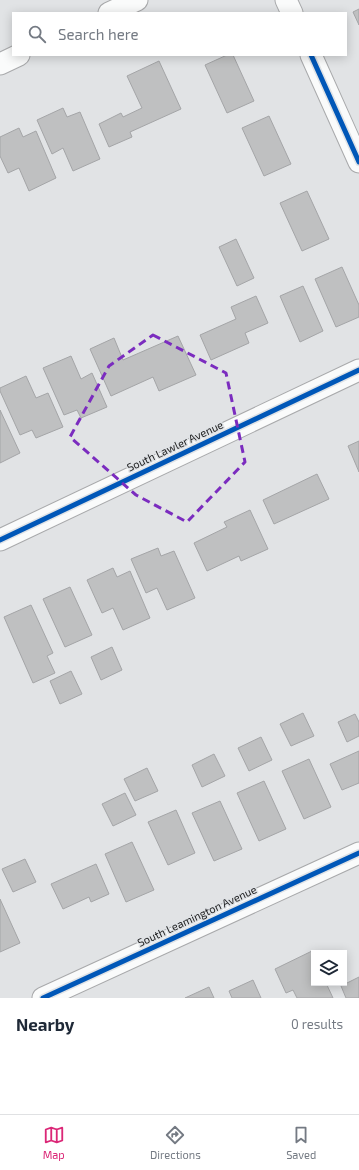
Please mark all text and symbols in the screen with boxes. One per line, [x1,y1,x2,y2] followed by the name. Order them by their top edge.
[12,12,347,56] search box
[26,23,48,45] icon: search
[58,25,139,43] text: Search here
[125,417,225,474] street label: South Lawler Avenue
[135,882,259,949] street label: South Leamington Avenue
[311,950,347,986] map controls
[311,950,347,986] button: layers
[16,1014,74,1034] text: Nearby
[291,1016,343,1032] text: 0 results
[43,1124,65,1161] tab: Map
[150,1124,201,1161] tab: Directions
[286,1124,316,1161] tab: Saved

